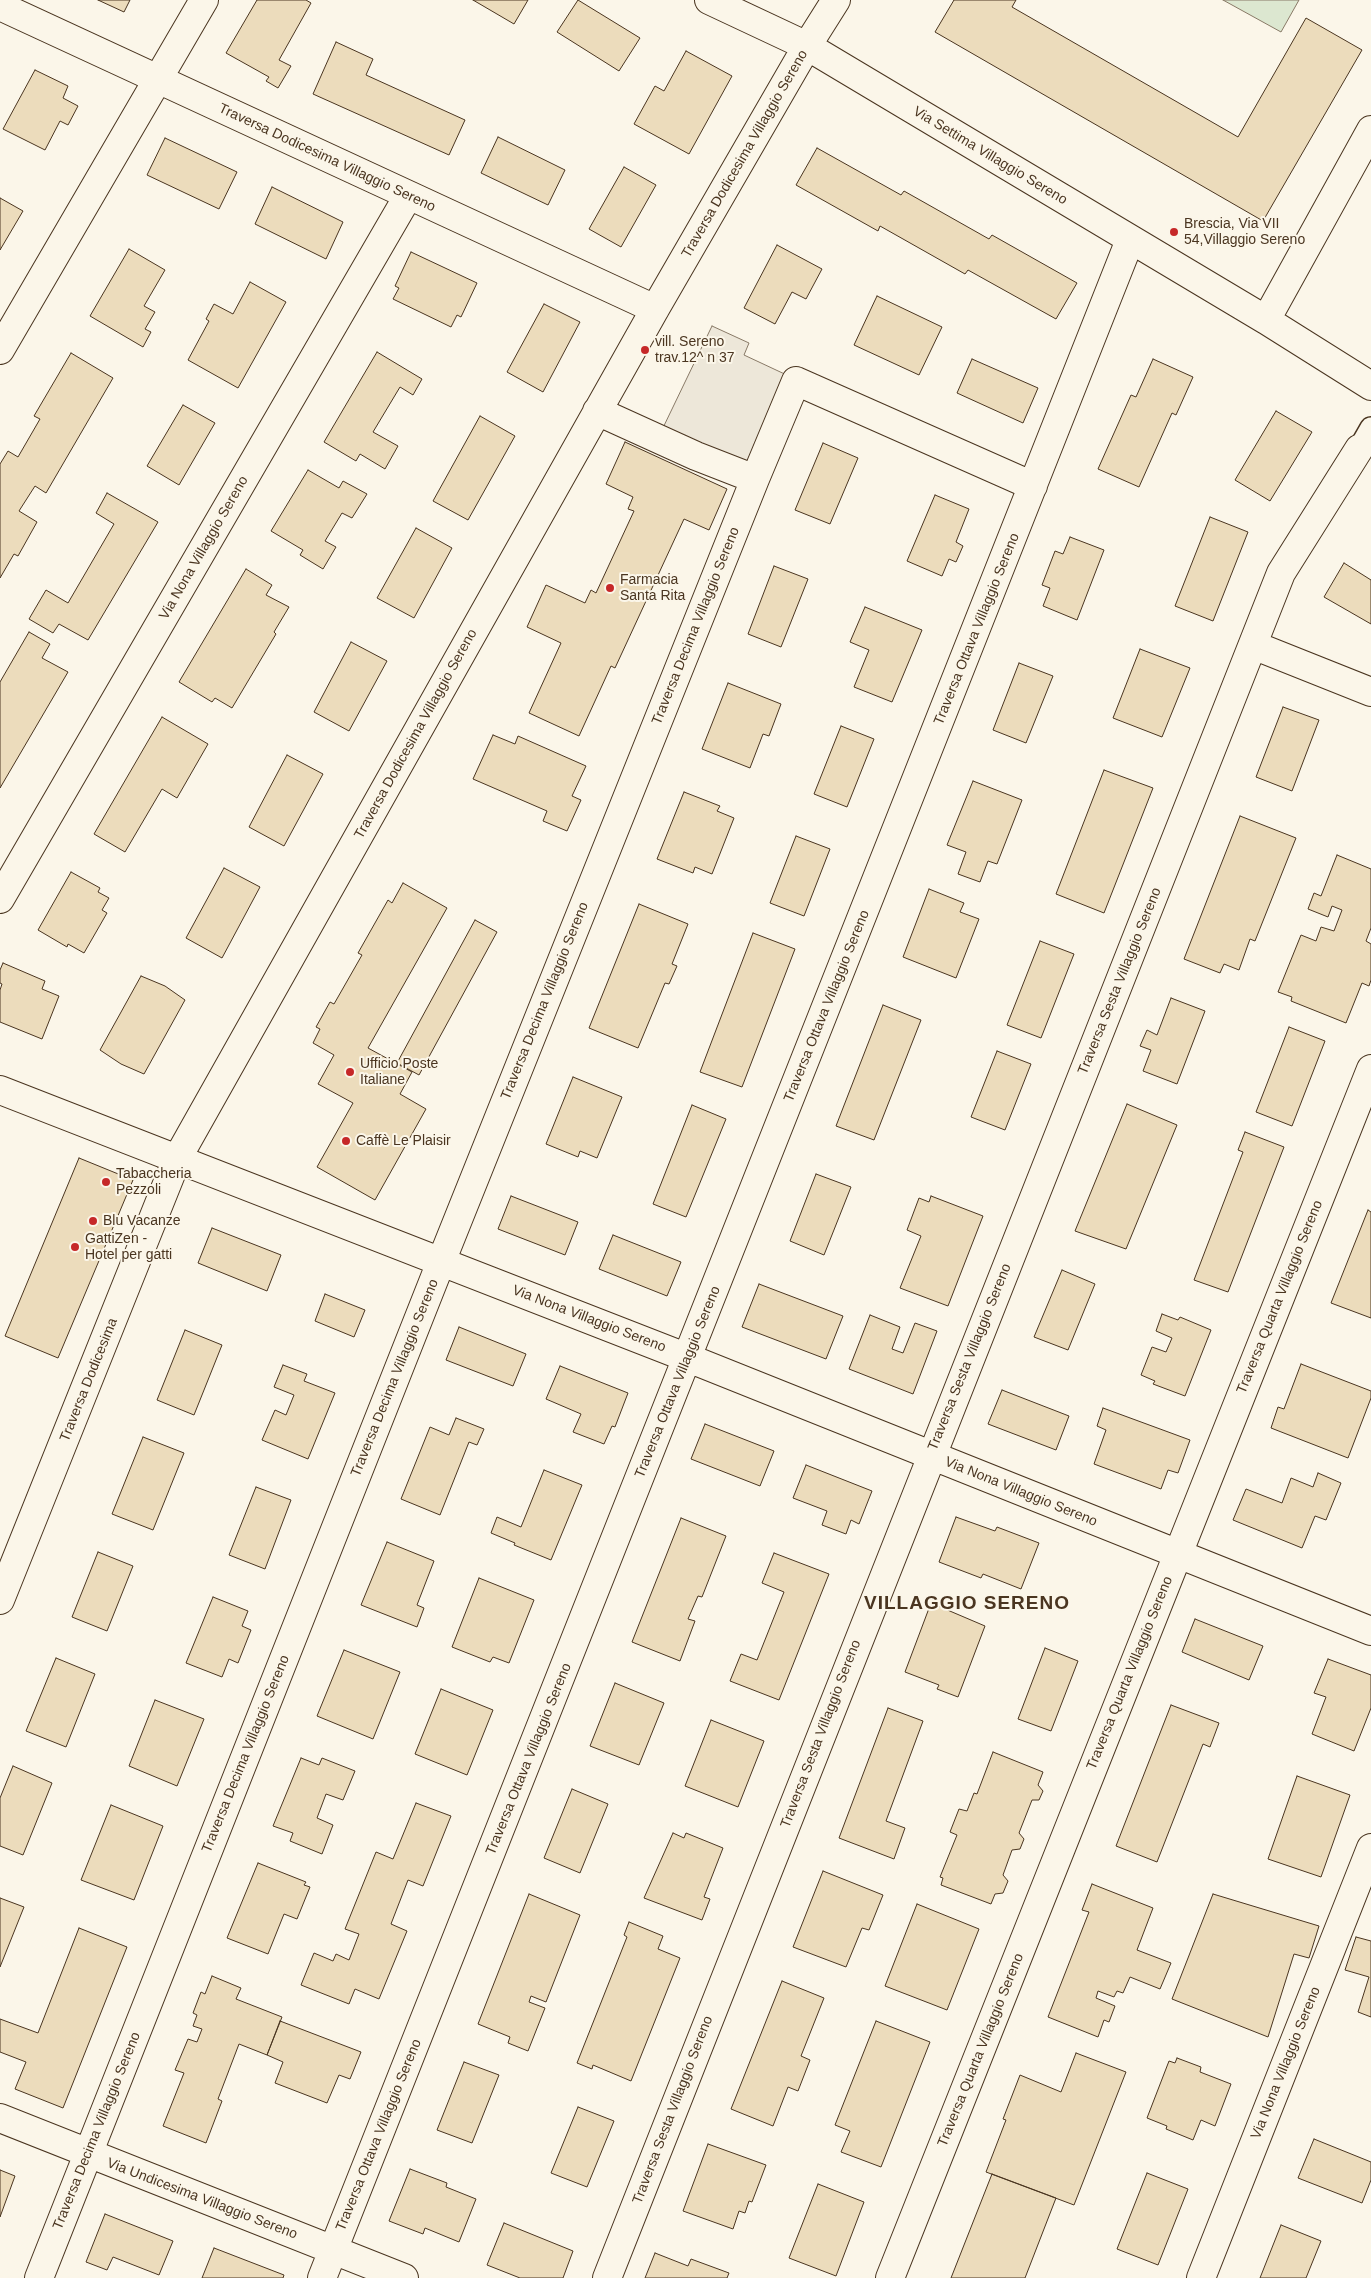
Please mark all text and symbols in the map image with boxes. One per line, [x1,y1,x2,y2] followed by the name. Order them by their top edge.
[678,47,812,261] street label: Traversa Dodicesima Villaggio Sereno
[216,100,438,216] street label: Traversa Dodicesima Villaggio Sereno
[910,103,1070,209] street label: Via Settima Villaggio Sereno
[1184,216,1305,248] place label: Brescia, Via VII 54,Villaggio Sereno
[1168,226,1180,238] marker: Brescia, Via VII 54,Villaggio Sereno
[655,334,734,367] place label: vill. Sereno trav.12^ n 37
[639,344,651,356] marker: vill. Sereno trav.12^ n 37
[156,473,252,623] street label: Via Nona Villaggio Sereno
[649,525,743,727] street label: Traversa Decima Villaggio Sereno
[931,531,1023,727] street label: Traversa Ottava Villaggio Sereno
[620,572,685,604] place label: Farmacia Santa Rita
[604,582,616,594] marker: Farmacia Santa Rita
[351,626,481,842] street label: Traversa Dodicesima Villaggio Sereno
[1075,885,1165,1077] street label: Traversa Sesta Villaggio Sereno
[498,900,592,1102] street label: Traversa Decima Villaggio Sereno
[781,908,873,1104] street label: Traversa Ottava Villaggio Sereno
[360,1056,438,1088] place label: Ufficio Poste Italiane
[344,1066,356,1078] marker: Ufficio Poste Italiane
[356,1133,451,1149] place label: Caffè Le Plaisir
[340,1135,352,1147] marker: Caffè Le Plaisir
[116,1166,191,1198] place label: Tabaccheria Pezzoli
[100,1176,112,1188] marker: Tabaccheria Pezzoli
[1233,1198,1327,1396] street label: Traversa Quarta Villaggio Sereno
[103,1213,181,1229] place label: Blu Vacanze
[87,1215,99,1227] marker: Blu Vacanze
[85,1231,172,1264] place label: GattiZen - Hotel per gatti
[69,1241,81,1253] marker: GattiZen - Hotel per gatti
[925,1261,1015,1453] street label: Traversa Sesta Villaggio Sereno
[348,1277,442,1479] street label: Traversa Decima Villaggio Sereno
[510,1282,668,1356] street label: Via Nona Villaggio Sereno
[632,1284,724,1480] street label: Traversa Ottava Villaggio Sereno
[57,1316,121,1444] street label: Traversa Dodicesima
[942,1454,1100,1530] street label: Via Nona Villaggio Sereno
[1083,1574,1177,1772] street label: Traversa Quarta Villaggio Sereno
[862,1593,1072,1615] district label: VILLAGGIO SERENO
[777,1638,865,1830] street label: Traversa Sesta Villaggio Sereno
[199,1653,293,1855] street label: Traversa Decima Villaggio Sereno
[483,1661,575,1857] street label: Traversa Ottava Villaggio Sereno
[934,1951,1028,2149] street label: Traversa Quarta Villaggio Sereno
[1248,1984,1324,2142] street label: Via Nona Villaggio Sereno
[629,2014,717,2206] street label: Traversa Sesta Villaggio Sereno
[50,2030,144,2232] street label: Traversa Decima Villaggio Sereno
[333,2037,425,2233] street label: Traversa Ottava Villaggio Sereno
[104,2155,300,2243] street label: Via Undicesima Villaggio Sereno

